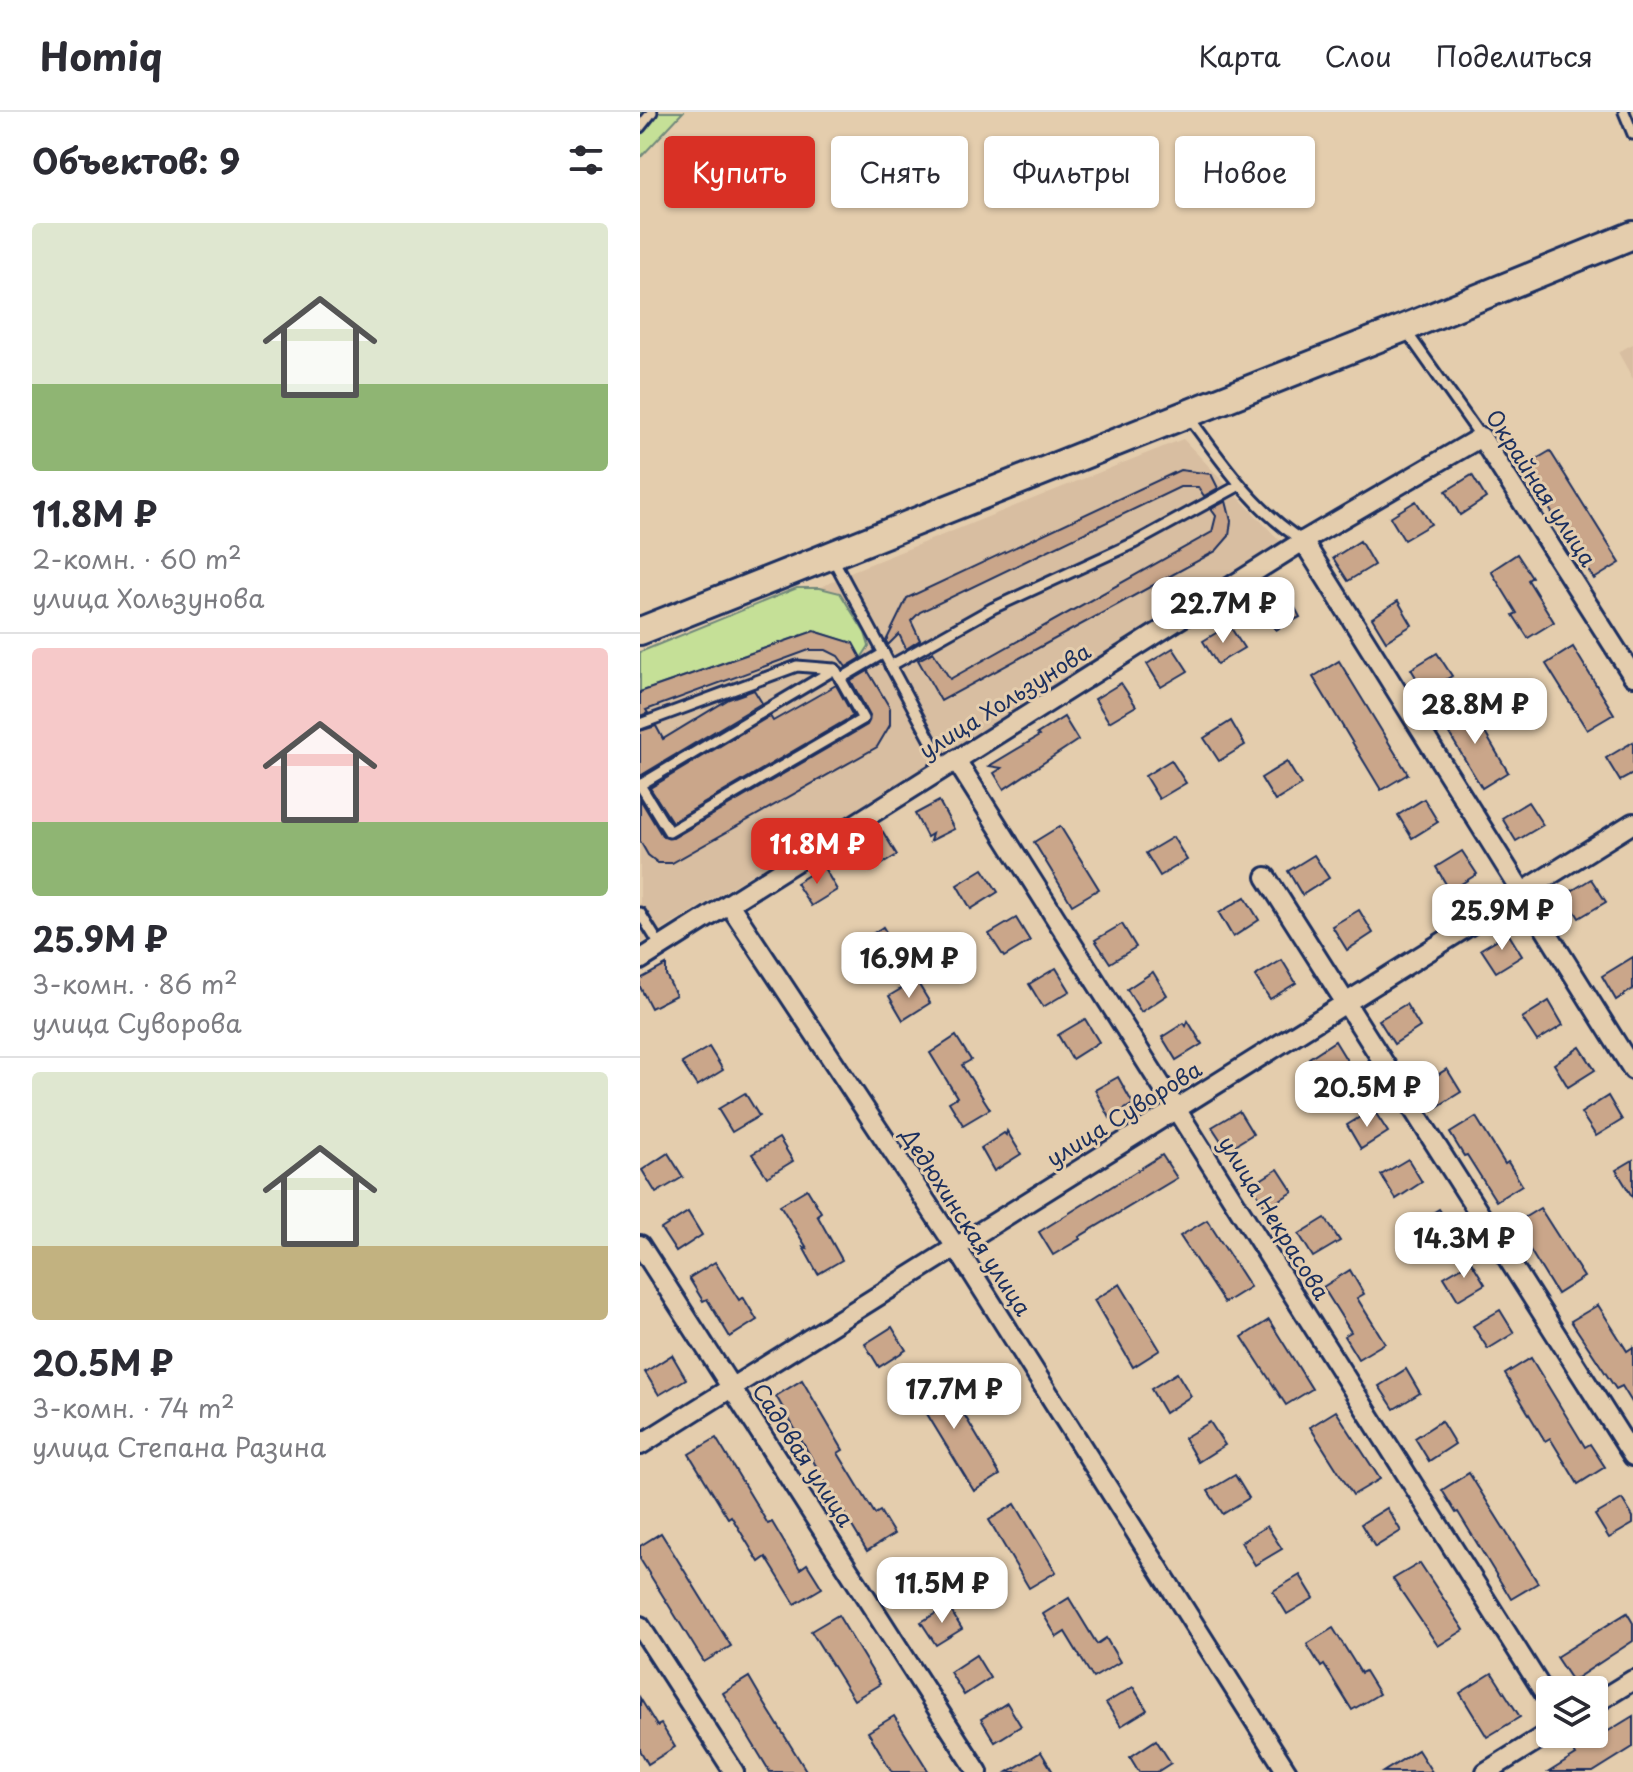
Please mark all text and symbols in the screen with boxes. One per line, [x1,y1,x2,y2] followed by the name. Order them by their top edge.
[40,27,162,84] text: Homiq
[1198,34,1281,77] text: Карта
[1325,34,1392,77] text: Слои
[1436,34,1593,77] text: Поделиться
[32,134,240,186] text: Объектов: 9
[664,136,815,208] chip: Купить
[831,136,968,208] chip: Снять
[984,136,1159,208] chip: Фильтры
[1175,136,1315,208] chip: Новое
[564,138,608,182] icon: filters
[248,275,392,419] icon: home
[1479,402,1606,573] street label: Окрайная улица
[32,487,157,539] text: 11.8M ₽
[32,539,242,578] text: 2-комн. · 60 m²
[1149,577,1297,645] pin: 22.7M ₽
[32,578,264,617] text: улица Хользунова
[1169,583,1277,622] text: 22.7M ₽
[912,633,1097,766] street label: улица Хользунова
[1401,678,1549,746] pin: 28.8M ₽
[1421,684,1529,723] text: 28.8M ₽
[248,700,392,844] icon: home
[743,818,891,886] pin: 11.8M ₽
[769,824,865,863] text: 11.8M ₽
[1428,884,1576,952] pin: 25.9M ₽
[1450,890,1554,929] text: 25.9M ₽
[32,912,168,964] text: 25.9M ₽
[835,932,983,1000] pin: 16.9M ₽
[859,938,959,977] text: 16.9M ₽
[32,964,238,1003] text: 3-комн. · 86 m²
[32,1003,242,1042] text: улица Суворова
[1039,1052,1207,1174] street label: улица Суворова
[1293,1061,1441,1129] pin: 20.5M ₽
[1313,1067,1421,1106] text: 20.5M ₽
[893,1120,1041,1322] street label: Дедюхинская улица
[248,1124,392,1268] icon: home
[1211,1129,1339,1306] street label: улица Некрасова
[1390,1212,1538,1280] pin: 14.3M ₽
[1413,1218,1515,1257] text: 14.3M ₽
[32,1336,173,1388] text: 20.5M ₽
[880,1363,1028,1431] pin: 17.7M ₽
[905,1369,1003,1408] text: 17.7M ₽
[745,1376,863,1533] street label: Садовая улица
[32,1388,235,1427] text: 3-комн. · 74 m²
[32,1427,326,1466] text: улица Степана Разина
[868,1557,1016,1625] pin: 11.5M ₽
[895,1563,989,1602] text: 11.5M ₽
[1536,1676,1608,1748] map controls
[1536,1676,1608,1748] button: layers

